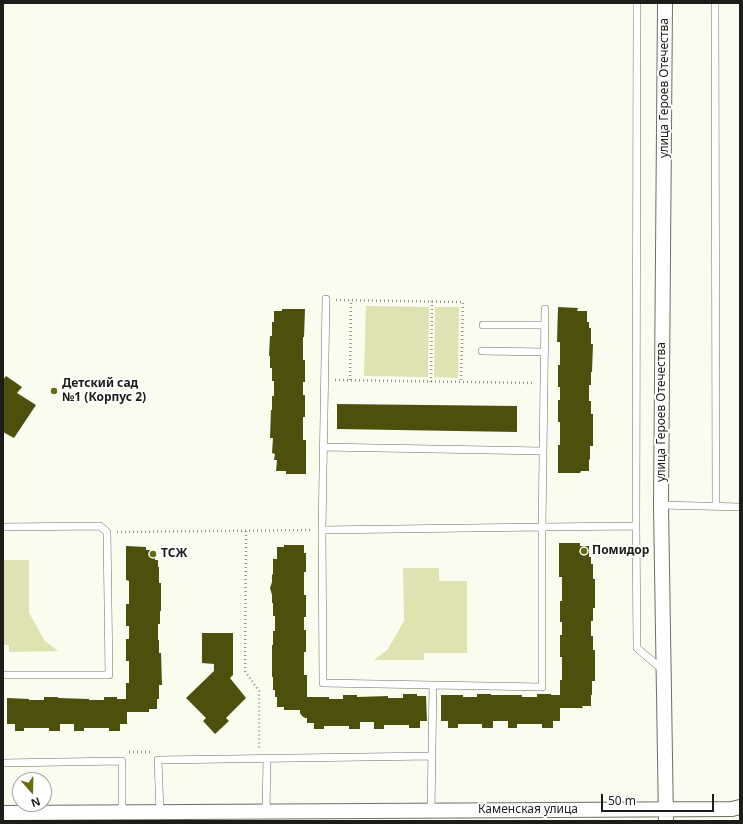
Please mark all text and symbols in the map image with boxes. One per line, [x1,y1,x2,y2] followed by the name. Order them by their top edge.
[658,18,672,158] street label: улица Героев Отечества
[655,342,669,482] street label: улица Героев Отечества
[62,377,146,405] place label: Детский сад №1 (Корпус 2)
[49,386,59,396] marker: Детский сад №1 (Корпус 2)
[592,544,649,558] place label: Помидор
[579,546,589,556] marker: Помидор
[161,547,187,561] place label: ТСЖ
[148,549,158,559] marker: ТСЖ
[12,772,52,812] north arrow
[603,786,716,812] scale bar
[608,792,636,809] text: 50 m
[29,794,43,811] text: N
[478,803,578,817] street label: Каменская улица

